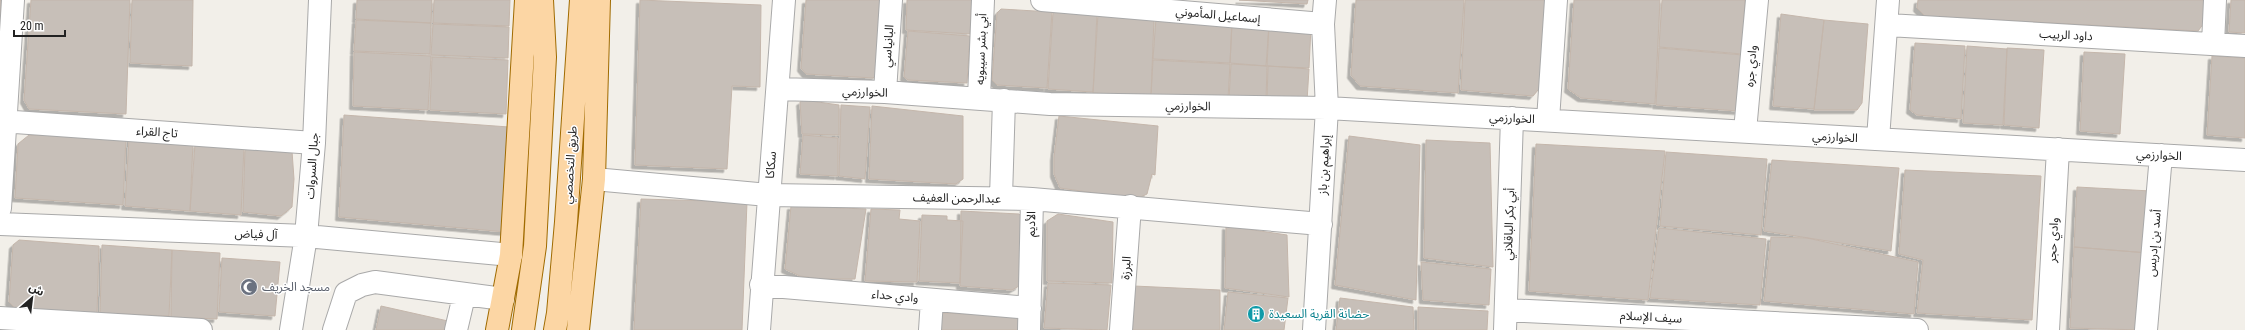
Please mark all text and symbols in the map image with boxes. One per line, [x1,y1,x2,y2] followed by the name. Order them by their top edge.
[1175,4,1261,28] street label: إسماعيل المأموني
[14,12,65,38] scale bar
[972,13,992,85] street label: أبي بشر سيبويه
[20,19,44,33] text: 20 m
[880,24,899,68] street label: البانياسي
[2039,27,2093,44] street label: داود الربيب
[1742,44,1763,88] street label: وادي جره
[842,84,888,103] street label: الخوارزمي
[1165,99,1211,116] street label: الخوارزمي
[1489,110,1535,129] street label: الخوارزمي
[136,124,179,142] street label: تاج القراء
[560,125,582,205] street label: طريق التخصصي
[1812,129,1858,148] street label: الخوارزمي
[303,132,321,200] street label: جبال السروات
[1315,134,1335,196] street label: إبراهيم بن باز
[2136,147,2182,166] street label: الخوارزمي
[763,151,779,179] street label: سكاكا
[1500,187,1520,261] street label: أبي بكر الباقلاني
[913,190,1001,206] street label: عبدالرحمن العفيف
[2144,209,2165,277] street label: أسد بن إدريس
[1024,211,1040,237] street label: الأديم
[2045,217,2064,264] street label: وادي حجر
[234,226,278,242] street label: آل فياض
[1118,256,1134,280] street label: البرزة
[239,277,259,297] mosque icon: مسجد الخريف
[12,278,52,318] north arrow
[27,280,46,299] text: ش
[262,280,330,294] place label: مسجد الخريف
[871,287,919,308] street label: وادي حداء
[1246,304,1266,324] building icon: حضانة القرية السعيدة
[1269,307,1369,321] place label: حضانة القرية السعيدة
[1620,308,1682,328] street label: سيف الإسلام

